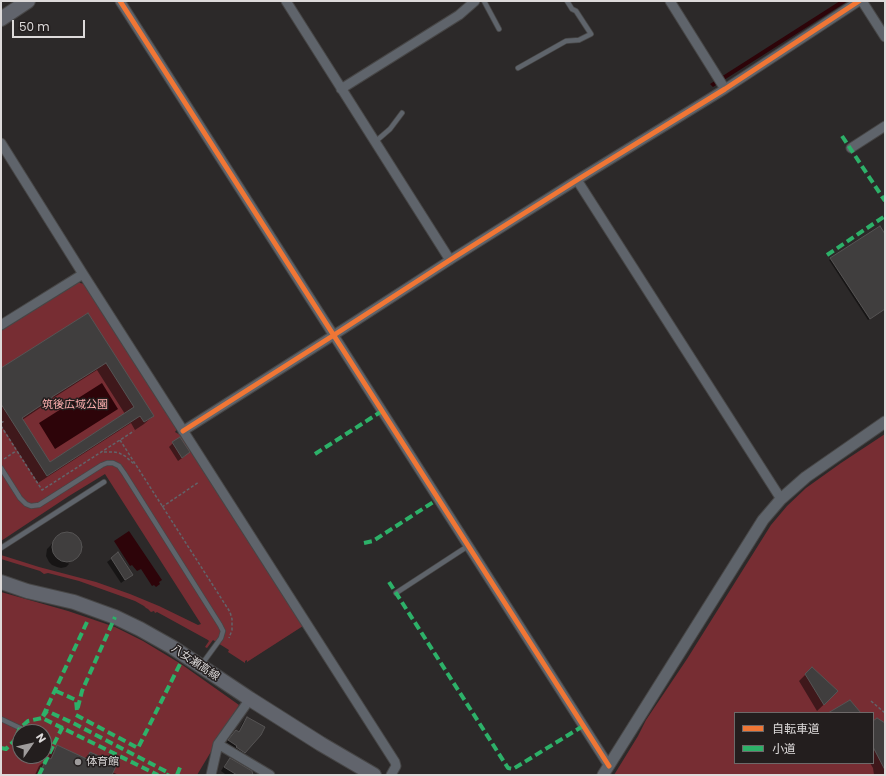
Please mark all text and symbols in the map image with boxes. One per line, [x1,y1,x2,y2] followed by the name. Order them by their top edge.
[14,12,87,38] scale bar
[19,18,50,35] text: 50 m
[42,398,108,412] park label: 筑後広域公園
[169,642,221,684] street label: 八女瀬高線
[734,712,874,764] legend
[772,720,820,737] text: 自転車道
[12,724,52,764] north arrow
[32,730,50,746] text: N
[772,740,796,757] text: 小道
[86,755,119,769] place label: 体育館
[73,757,83,767] marker: 体育館

